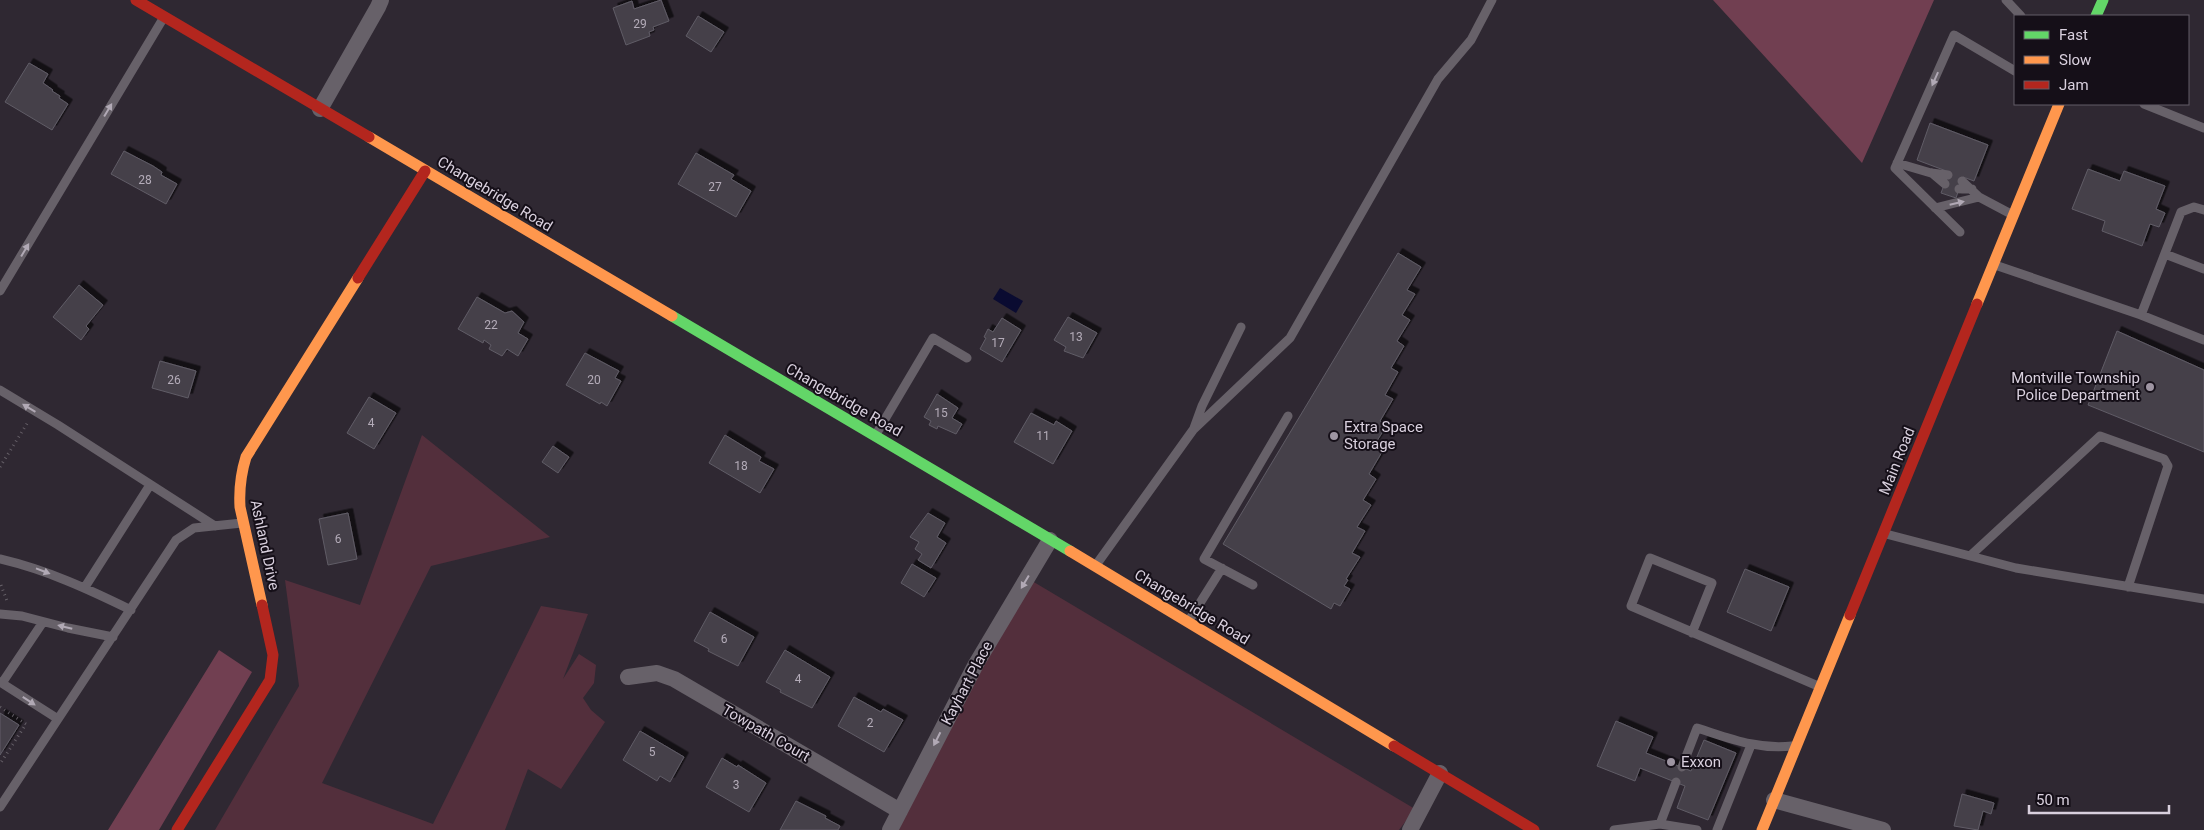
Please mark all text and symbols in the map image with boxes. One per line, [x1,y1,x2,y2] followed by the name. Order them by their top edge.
[2014,15,2189,105] legend
[633,17,647,31] house number: 29
[2059,26,2088,44] text: Fast
[2059,51,2091,69] text: Slow
[1930,72,1938,86] one-way arrow
[2059,76,2089,94] text: Jam
[104,103,113,116] one-way arrow
[434,153,556,235] street label: Changebridge Road
[138,173,152,187] house number: 28
[708,180,722,194] house number: 27
[1950,199,1965,207] one-way arrow
[20,243,29,256] one-way arrow
[484,318,498,332] house number: 22
[1069,330,1083,344] house number: 13
[991,336,1005,350] house number: 17
[783,359,905,441] street label: Changebridge Road
[2011,369,2140,404] place label: Montville Township Police Department
[167,373,181,387] house number: 26
[587,373,601,387] house number: 20
[2144,381,2156,393] marker: Montville Township Police Department
[23,403,36,412] one-way arrow
[934,406,948,420] house number: 15
[368,416,375,430] house number: 4
[1344,418,1423,453] place label: Extra Space Storage
[1875,425,1919,497] street label: Main Road
[1036,429,1050,443] house number: 11
[1328,430,1340,442] marker: Extra Space Storage
[734,459,748,473] house number: 18
[247,498,283,592] street label: Ashland Drive
[335,532,342,546] house number: 6
[1131,566,1253,648] street label: Changebridge Road
[36,568,51,575] one-way arrow
[1021,575,1030,588] one-way arrow
[57,623,72,631] one-way arrow
[721,632,728,646] house number: 6
[937,638,997,728] street label: Kayhart Place
[795,672,802,686] house number: 4
[23,696,36,705] one-way arrow
[719,701,813,765] street label: Towpath Court
[867,716,874,730] house number: 2
[933,732,941,746] one-way arrow
[649,745,656,759] house number: 5
[1681,753,1721,771] place label: Exxon
[1665,756,1677,768] marker: Exxon
[733,778,739,792] house number: 3
[2029,782,2169,814] scale bar
[2036,791,2070,809] text: 50 m

